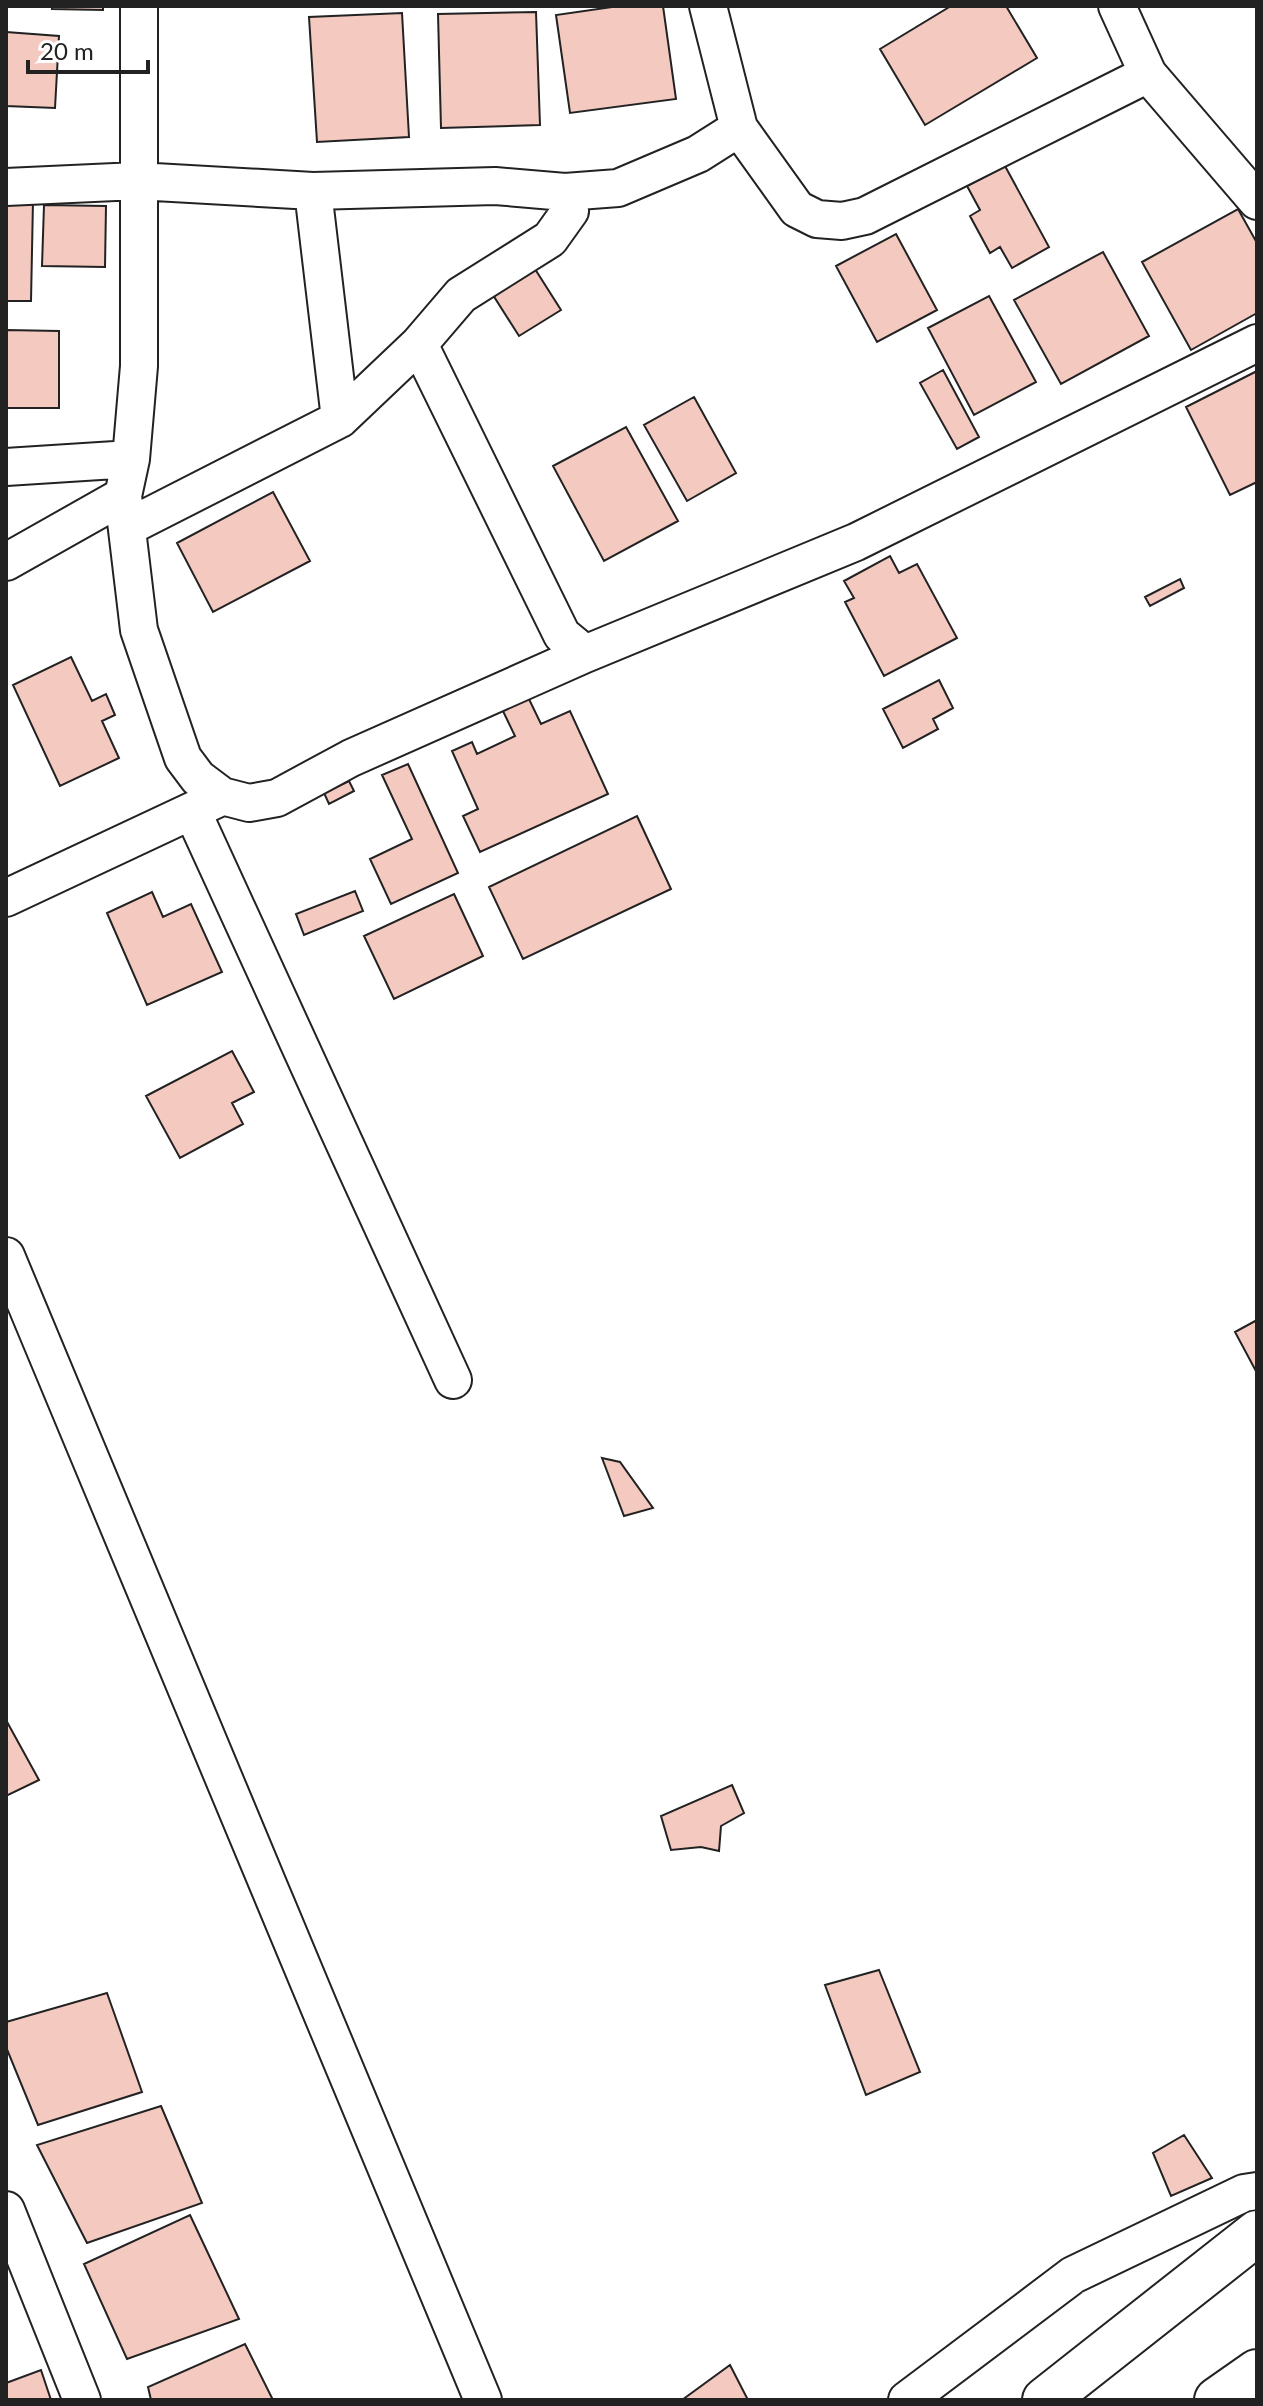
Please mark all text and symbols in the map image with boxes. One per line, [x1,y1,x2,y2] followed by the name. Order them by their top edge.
[28,24,148,74] scale bar
[40,36,94,65] text: 20 m

